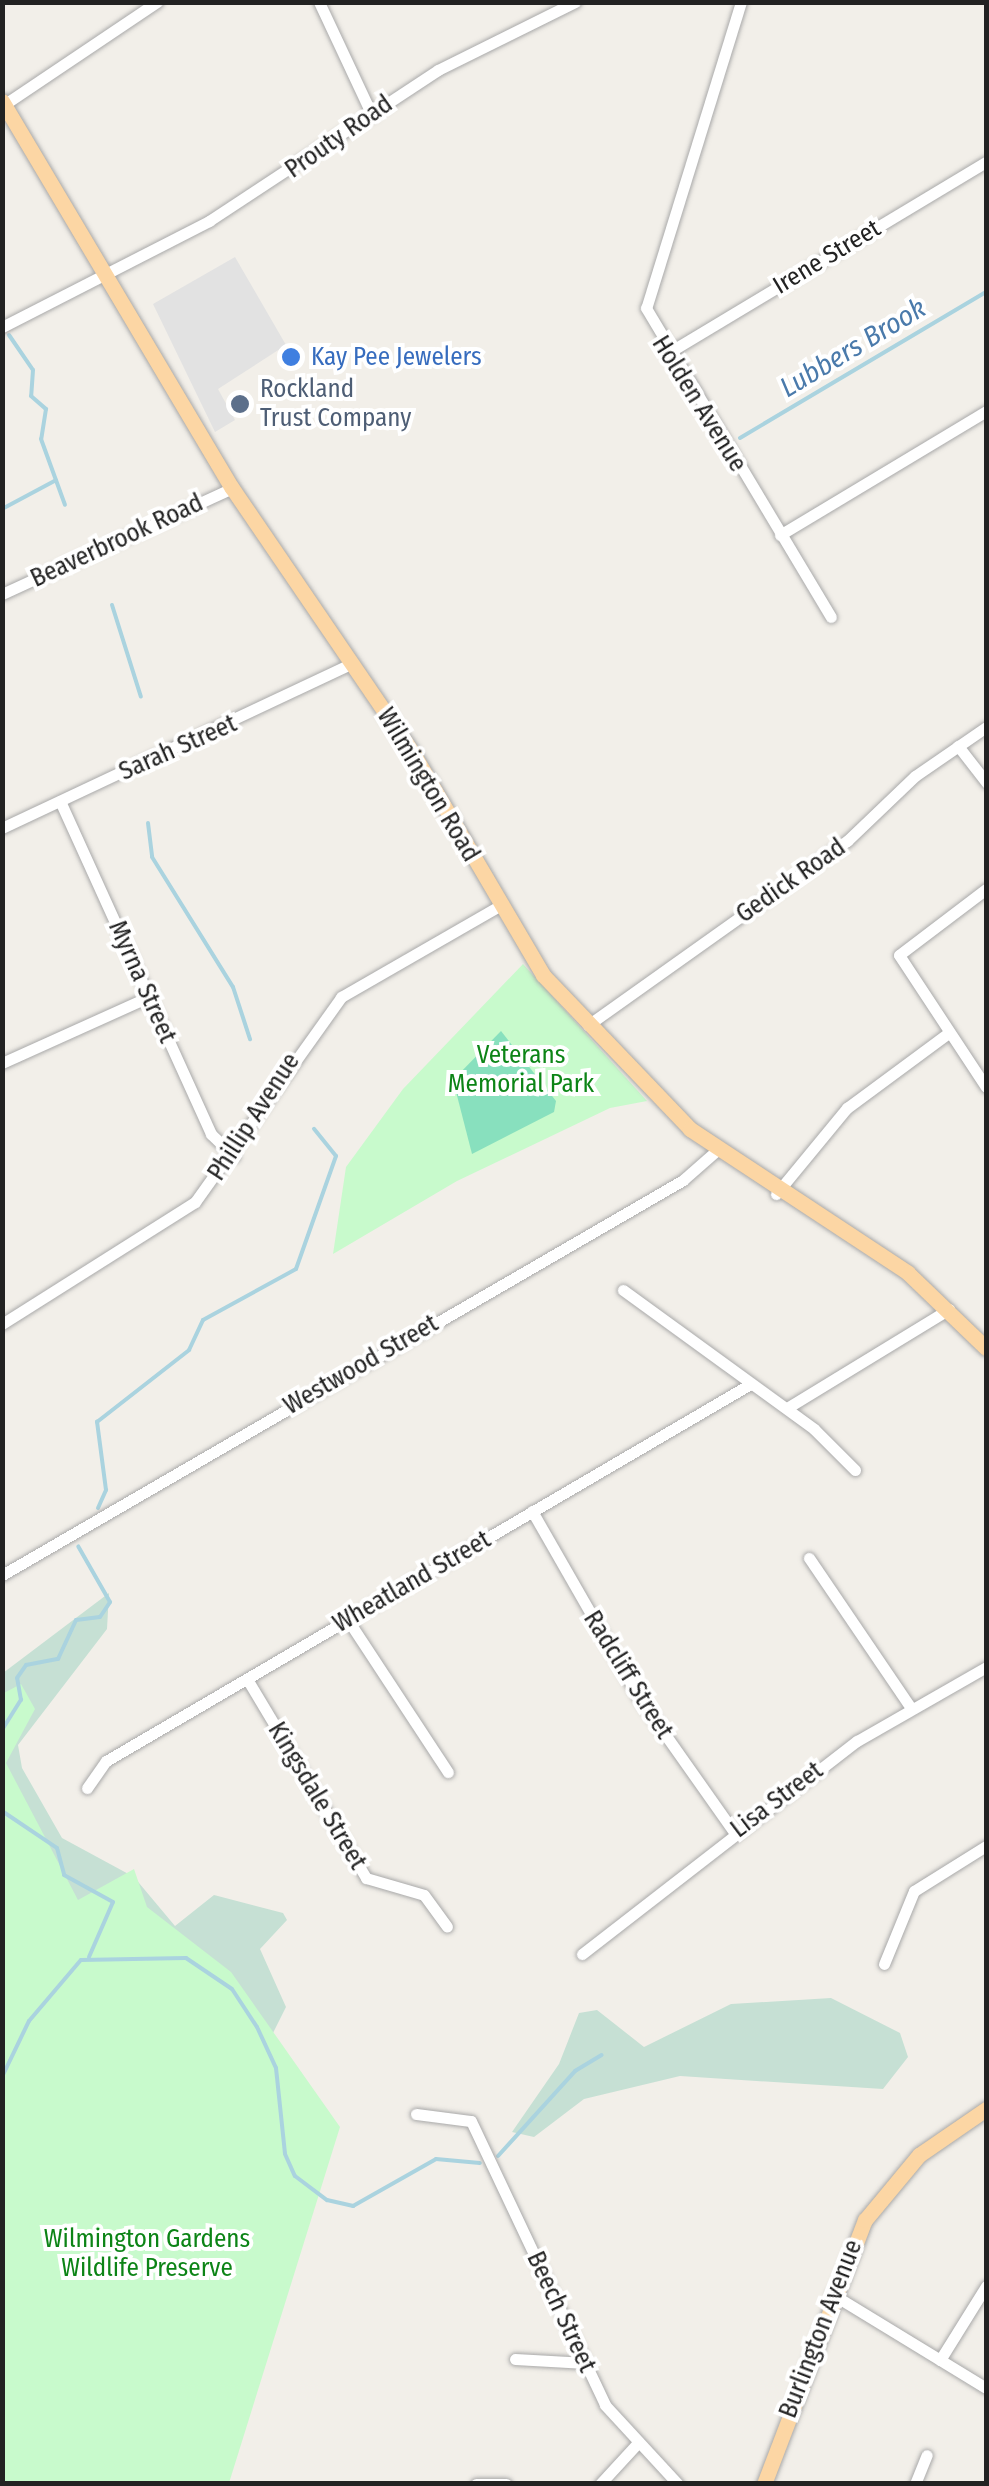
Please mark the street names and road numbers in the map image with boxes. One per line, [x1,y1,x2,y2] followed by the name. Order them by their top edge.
[280,89,398,185] street label: Prouty Road
[768,213,886,301] street label: Irene Street
[645,330,753,478] street label: Holden Avenue
[26,488,208,594] street label: Beaverbrook Road
[370,703,486,867] street label: Wilmington Road
[115,709,241,787] street label: Sarah Street
[731,832,851,930] street label: Gedick Road
[102,916,182,1048] street label: Myrna Street
[202,1048,306,1186] street label: Phillip Avenue
[279,1309,443,1421] street label: Westwood Street
[328,1525,496,1639] street label: Wheatland Street
[577,1605,679,1745] street label: Radcliff Street
[261,1717,373,1875] street label: Kingsdale Street
[725,1756,829,1844] street label: Lisa Street
[773,2236,869,2422] street label: Burlington Avenue
[520,2247,602,2377] street label: Beech Street

